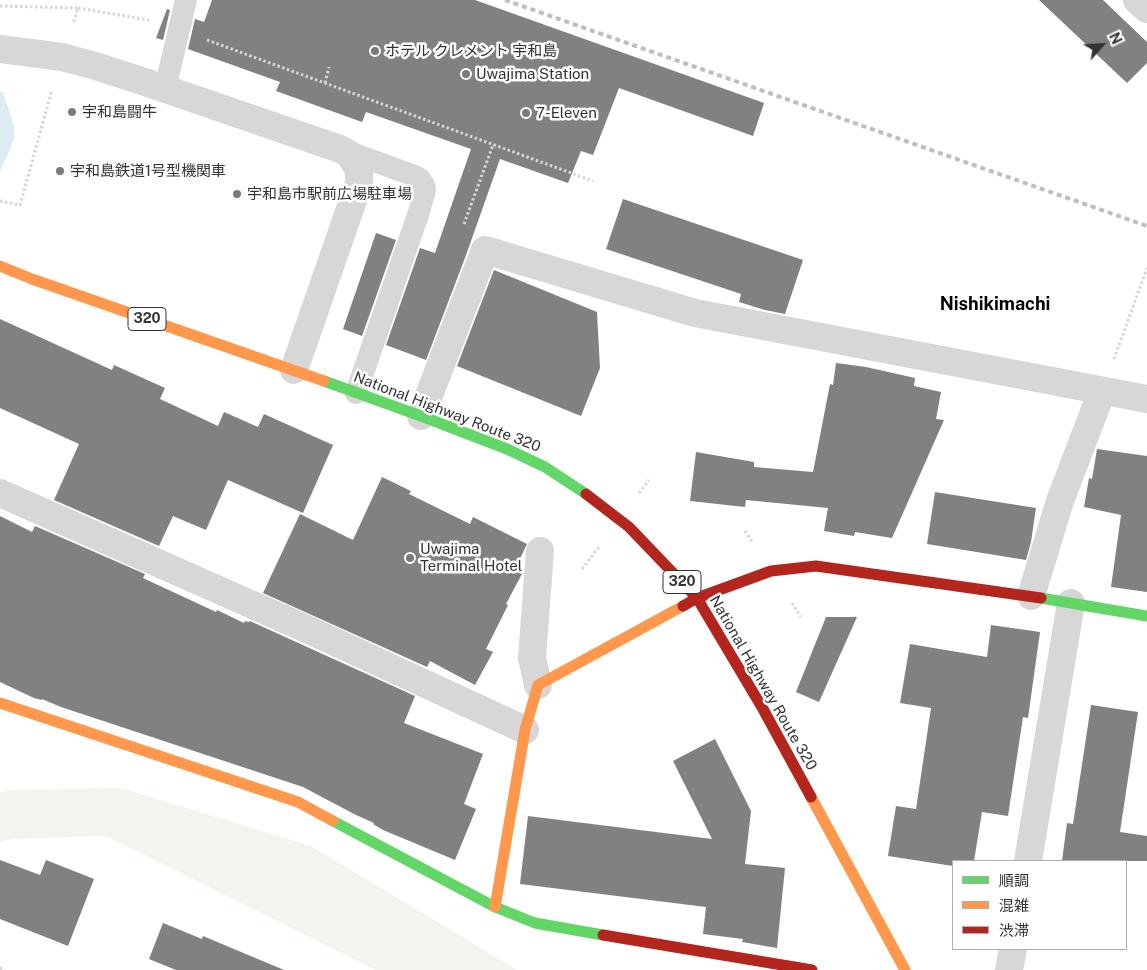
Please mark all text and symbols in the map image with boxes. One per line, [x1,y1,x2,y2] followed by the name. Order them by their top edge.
[1077,20,1127,70] north arrow
[1106,30,1125,47] text: N
[385,42,557,60] place label: ホテル クレメント 宇和島
[369,45,381,57] marker: ホテル クレメント 宇和島
[476,65,589,83] place label: Uwajima Station
[460,68,472,80] marker: Uwajima Station
[82,103,157,121] place label: 宇和島闘牛
[536,104,597,122] place label: 7-Eleven
[66,106,78,118] marker: 宇和島闘牛
[520,107,532,119] marker: 7-Eleven
[70,162,226,180] place label: 宇和島鉄道1号型機関車
[54,165,66,177] marker: 宇和島鉄道1号型機関車
[247,185,412,203] place label: 宇和島市駅前広場駐車場
[231,188,243,200] marker: 宇和島市駅前広場駐車場
[940,293,1050,315] district label: Nishikimachi
[128,308,166,330] road number: 320
[351,368,543,456] street label: National Highway Route 320
[420,540,522,575] place label: Uwajima Terminal Hotel
[404,552,416,564] marker: Uwajima Terminal Hotel
[663,570,701,594] road number: 320
[705,592,821,774] street label: National Highway Route 320
[952,860,1127,950] legend
[999,872,1029,889] text: 順調
[999,897,1029,914] text: 混雑
[999,922,1029,939] text: 渋滞

